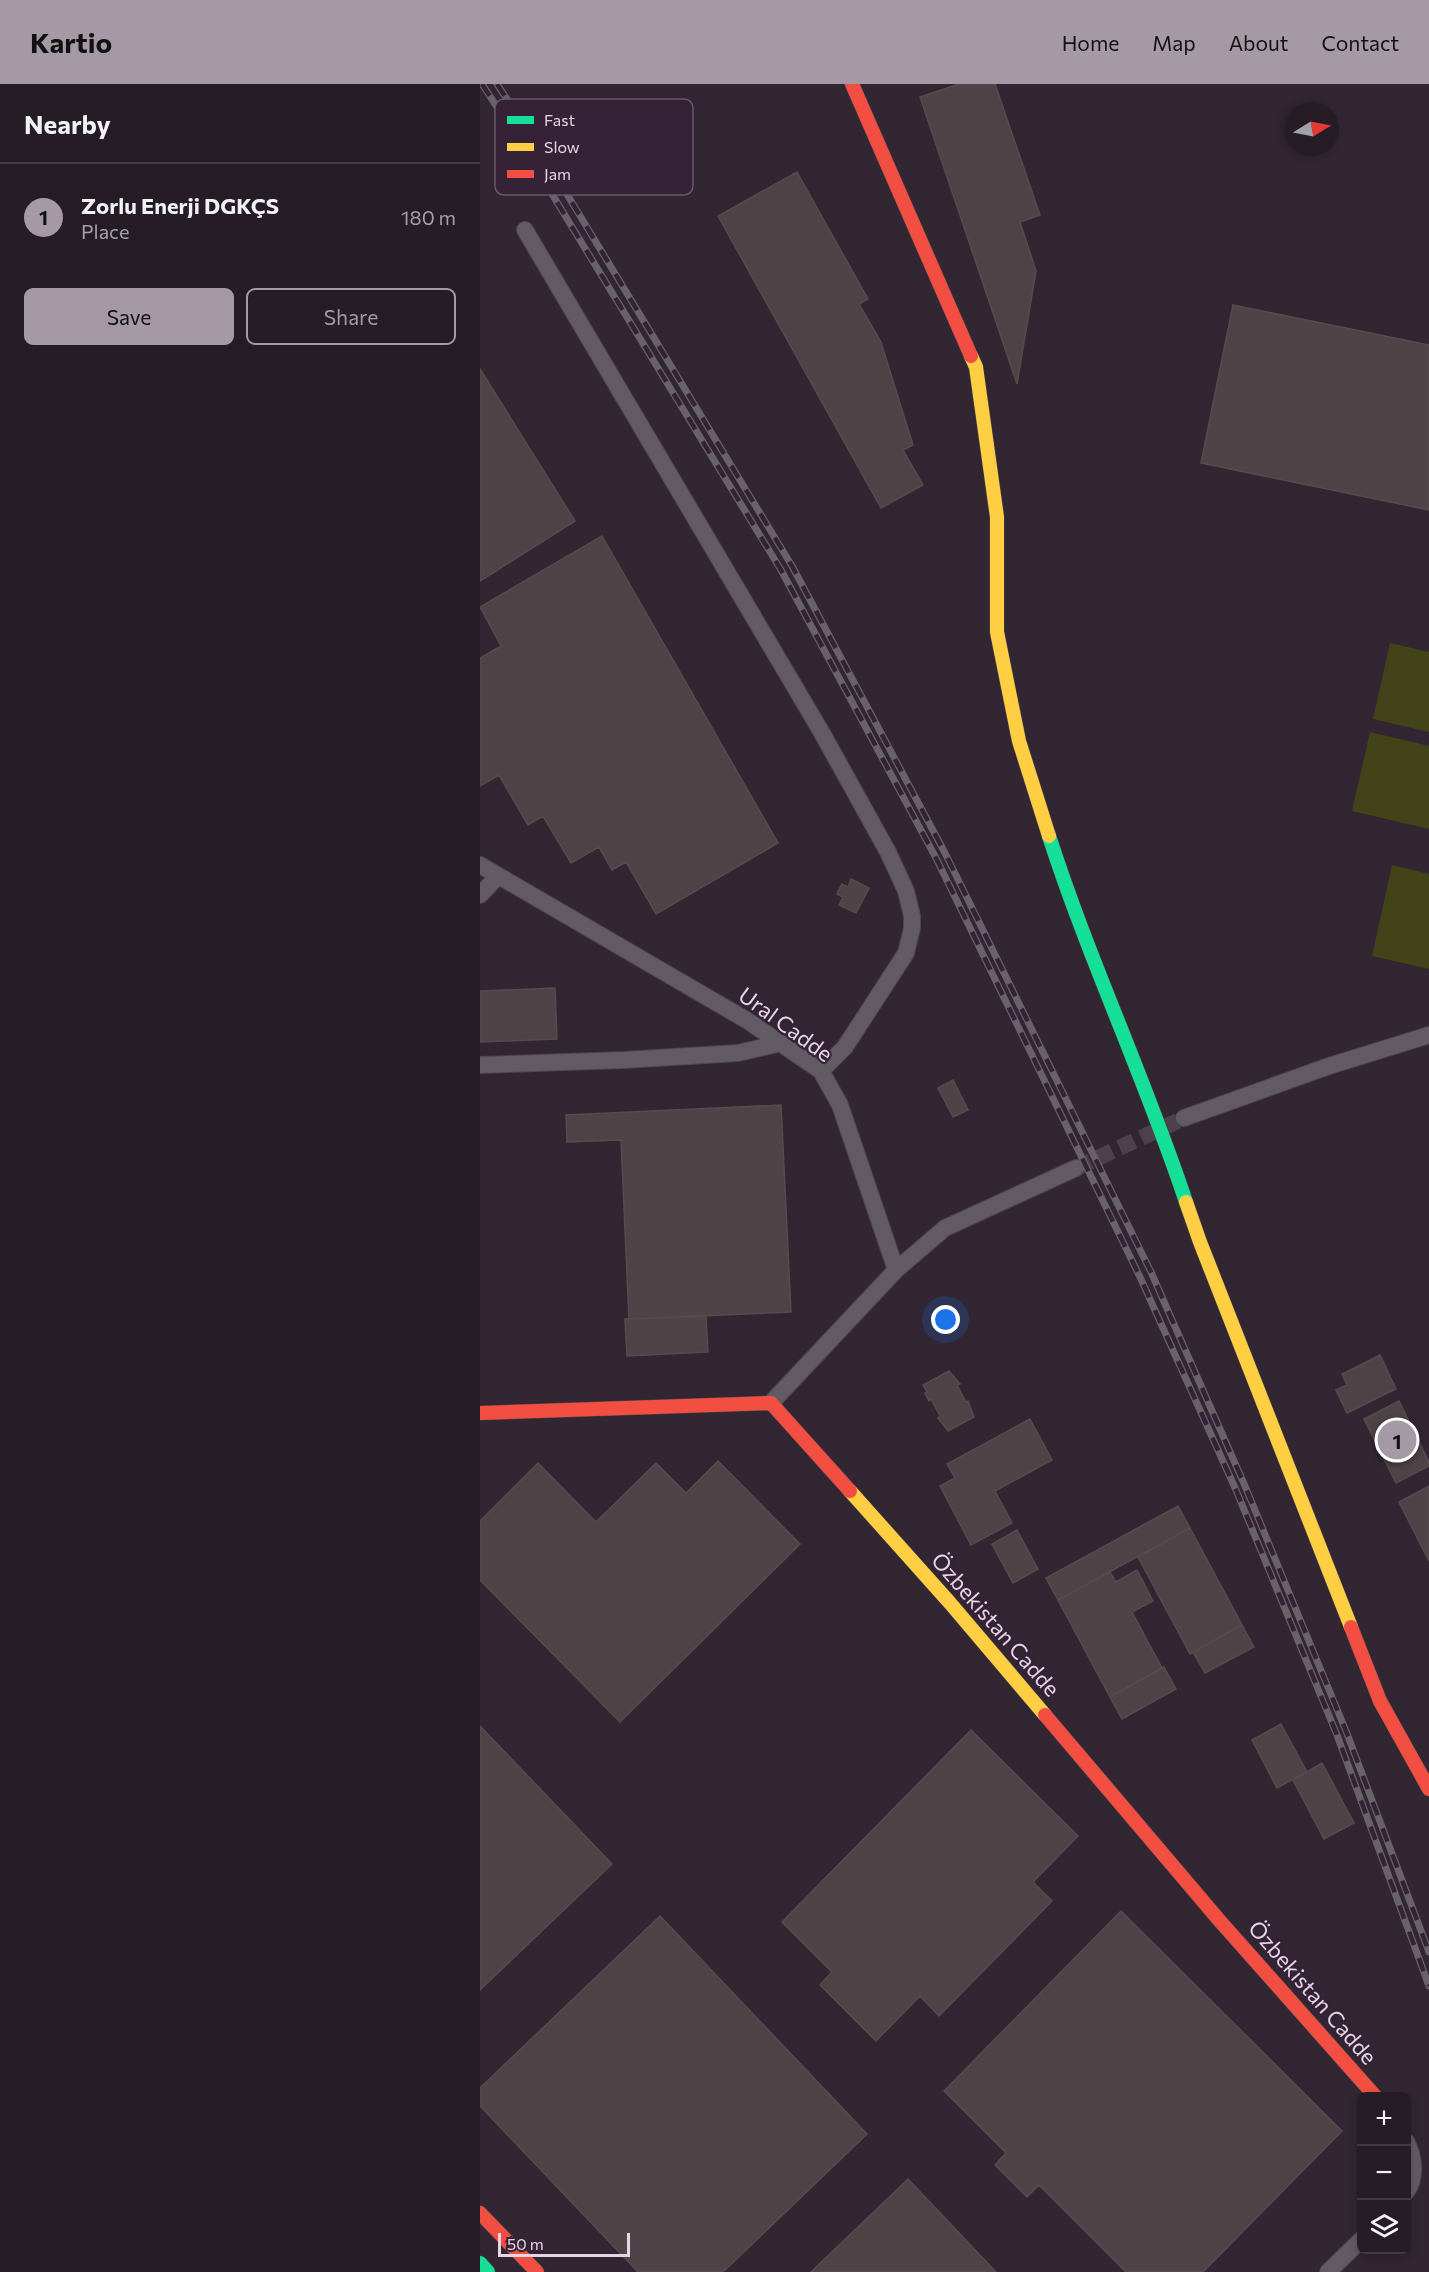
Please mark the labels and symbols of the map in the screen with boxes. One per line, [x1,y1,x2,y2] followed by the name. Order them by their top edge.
[495,99,693,195] legend
[1285,102,1339,156] north arrow
[544,110,575,129] text: Fast
[544,137,580,156] text: Slow
[544,164,571,183] text: Jam
[734,981,838,1067] street label: Ural Cadde
[931,1305,960,1334] your location
[1378,1418,1416,1462] pin: 1
[926,1546,1066,1702] street label: Özbekistan Cadde
[1243,1914,1383,2070] street label: Özbekistan Cadde
[498,2230,630,2258] scale bar

